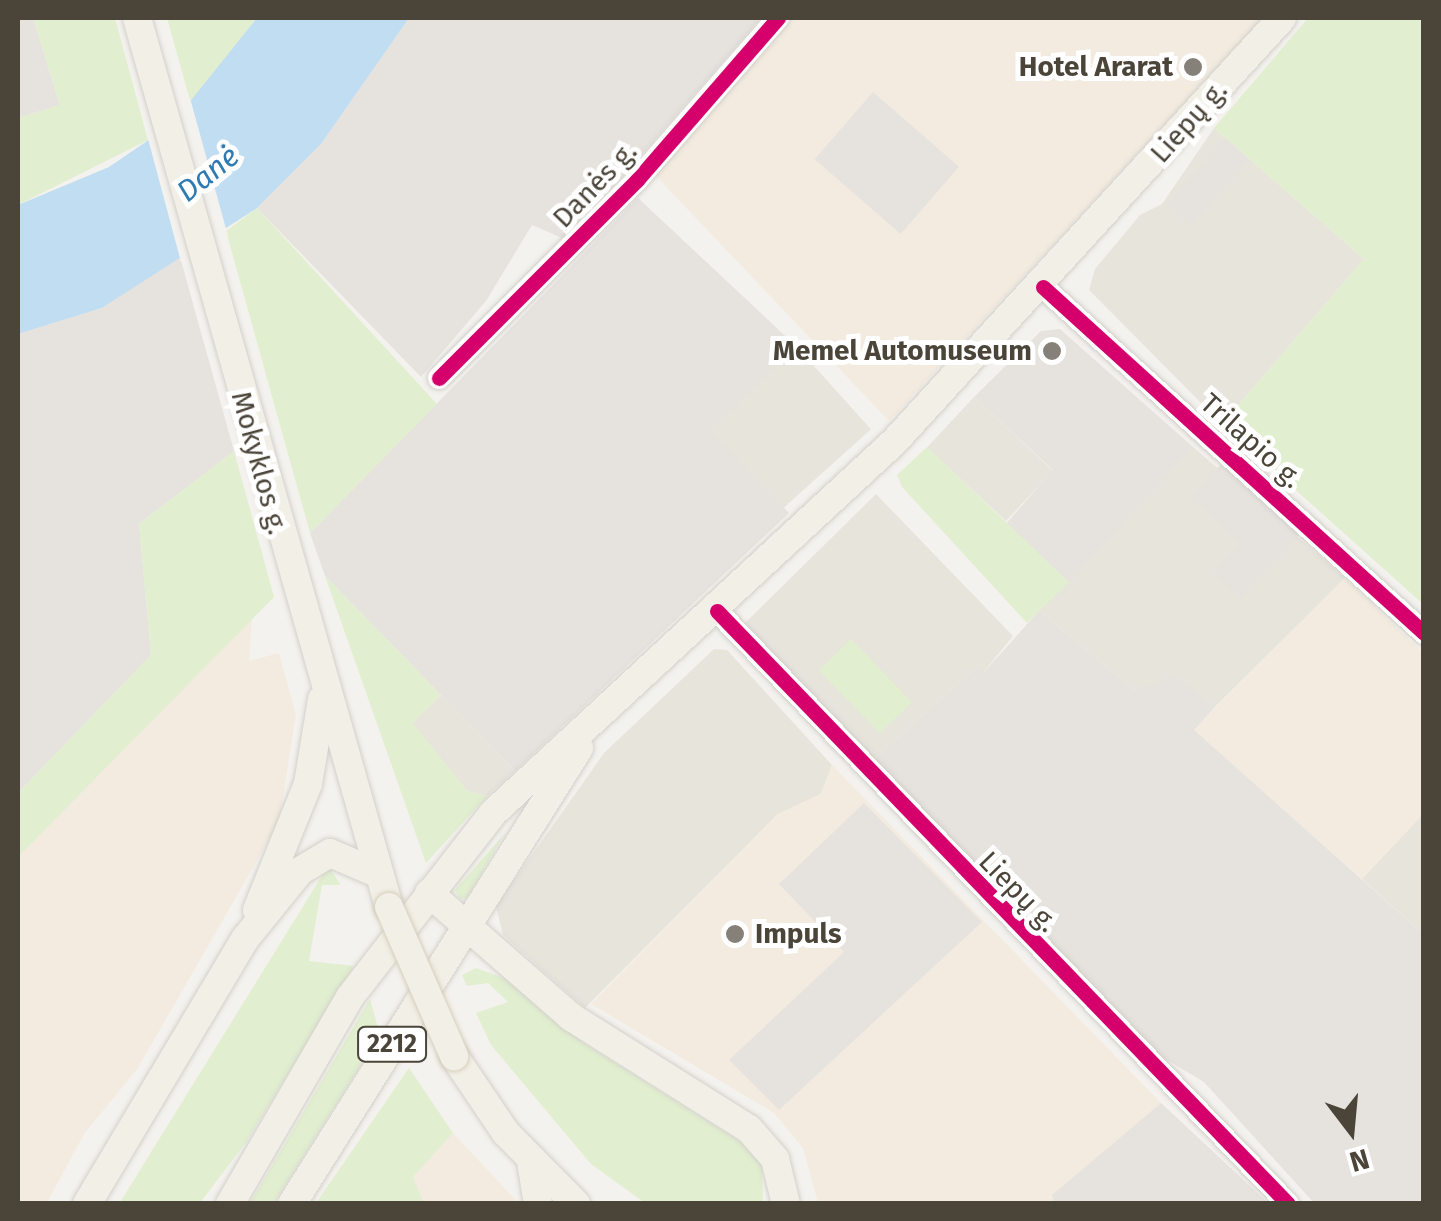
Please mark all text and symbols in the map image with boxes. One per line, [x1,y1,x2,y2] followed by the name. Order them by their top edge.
[1019,50,1173,84] place label: Hotel Ararat
[1182,56,1204,78] marker: Hotel Ararat
[1143,74,1235,170] street label: Liepų g.
[546,135,644,235] street label: Danės g.
[170,138,246,210] water label: Danė
[773,334,1032,368] place label: Memel Automuseum
[1041,340,1063,362] marker: Memel Automuseum
[1193,387,1309,495] street label: Trilapio g.
[224,388,294,538] street label: Mokyklos g.
[972,845,1064,939] street label: Liepų g.
[755,917,841,951] place label: Impuls
[724,923,746,945] marker: Impuls
[357,1024,427,1064] road number: 2212
[1301,1081,1401,1181] north arrow
[1346,1142,1373,1179] text: N

